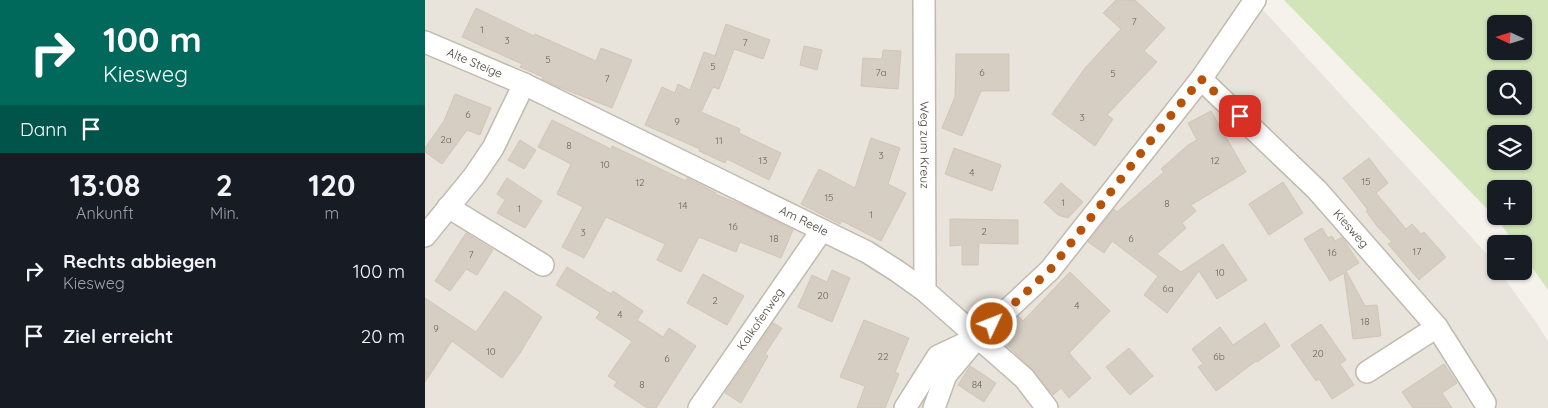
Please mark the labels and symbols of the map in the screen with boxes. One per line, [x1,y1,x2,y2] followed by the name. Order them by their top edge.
[1131,15,1137,28] house number: 7
[1487,15,1533,60] north arrow
[480,23,484,36] house number: 1
[504,34,510,47] house number: 3
[742,36,748,49] house number: 7
[445,44,505,81] street label: Alte Steige
[545,53,551,66] house number: 5
[710,60,716,73] house number: 5
[875,66,887,79] house number: 7a
[979,66,985,79] house number: 6
[1110,67,1116,80] house number: 5
[604,72,610,85] house number: 7
[1219,95,1261,137] pin
[917,101,933,189] street label: Weg zum Kreuz
[465,108,471,121] house number: 6
[1079,111,1085,124] house number: 3
[674,115,680,128] house number: 9
[440,133,452,146] house number: 2a
[715,134,723,147] house number: 11
[566,139,572,152] house number: 8
[878,149,884,162] house number: 3
[759,154,767,167] house number: 13
[1210,154,1220,167] house number: 12
[600,158,610,171] house number: 10
[969,166,975,179] house number: 4
[1361,175,1371,188] house number: 15
[635,176,645,189] house number: 12
[824,191,834,204] house number: 15
[1061,196,1065,209] house number: 1
[1164,197,1170,210] house number: 8
[679,199,687,212] house number: 14
[517,202,521,215] house number: 1
[777,202,831,239] street label: Am Reele
[1330,206,1372,251] street label: Kiesweg
[869,208,873,221] house number: 1
[728,220,738,233] house number: 16
[981,225,987,238] house number: 2
[580,226,586,239] house number: 3
[769,232,779,245] house number: 18
[1128,232,1134,245] house number: 6
[1413,245,1421,258] house number: 17
[1327,246,1337,259] house number: 16
[468,248,474,261] house number: 7
[1215,266,1225,279] house number: 10
[1162,282,1174,295] house number: 6a
[733,285,787,353] street label: Kalkofenweg
[817,289,829,302] house number: 20
[712,294,718,307] house number: 2
[965,297,1017,349] position arrow
[1074,299,1080,312] house number: 4
[617,308,623,321] house number: 4
[1360,315,1370,328] house number: 18
[433,322,439,335] house number: 9
[486,345,496,358] house number: 10
[1312,347,1324,360] house number: 20
[877,350,889,363] house number: 22
[1213,350,1225,363] house number: 6b
[664,352,670,365] house number: 6
[639,378,645,391] house number: 8
[972,378,982,391] house number: 84

